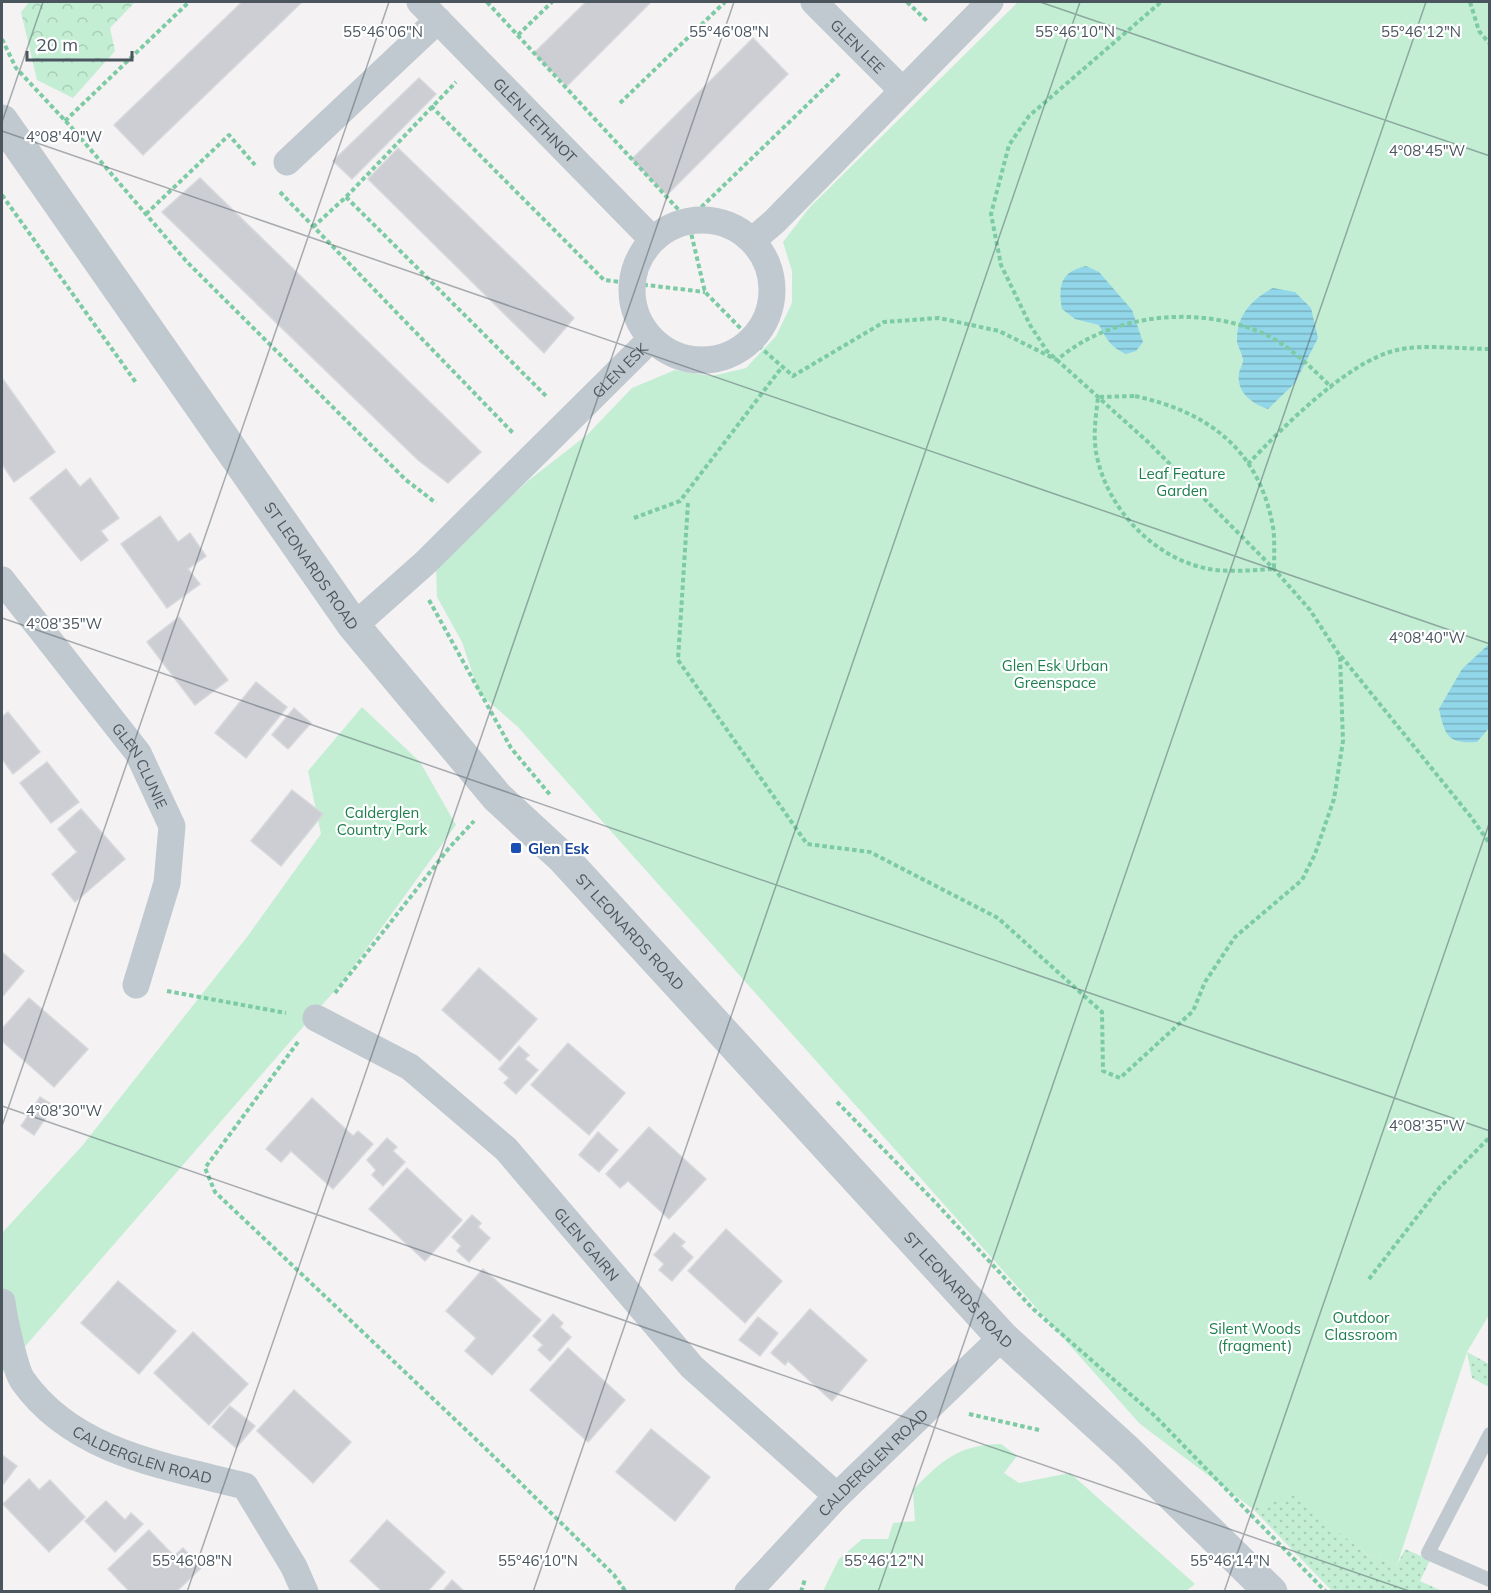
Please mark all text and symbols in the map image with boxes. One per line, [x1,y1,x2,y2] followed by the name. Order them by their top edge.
[827,15,889,77] street label: GLEN LEE
[343,22,423,41] text: 55°46'06"N
[689,22,769,41] text: 55°46'08"N
[1035,22,1115,41] text: 55°46'10"N
[1381,22,1461,41] text: 55°46'12"N
[27,24,132,62] scale bar
[36,33,78,56] text: 20 m
[490,73,581,166] street label: GLEN LETHNOT
[26,127,103,146] text: 4°08'40"W
[1389,141,1466,160] text: 4°08'45"W
[588,338,652,402] street label: GLEN ESK
[1139,464,1225,500] park label: Leaf Feature Garden
[261,498,363,633] street label: ST LEONARDS ROAD
[26,614,103,633] text: 4°08'35"W
[1389,628,1466,647] text: 4°08'40"W
[1002,656,1108,692] park label: Glen Esk Urban Greenspace
[108,719,172,812] street label: GLEN CLUNIE
[337,803,427,839] park label: Calderglen Country Park
[528,839,590,858] place label: Glen Esk
[509,841,523,855] marker: Glen Esk
[572,869,689,994] street label: ST LEONARDS ROAD
[26,1101,103,1120] text: 4°08'30"W
[1389,1116,1466,1135] text: 4°08'35"W
[550,1203,624,1285] street label: GLEN GAIRN
[900,1227,1017,1352] street label: ST LEONARDS ROAD
[1324,1308,1398,1344] park label: Outdoor Classroom
[1209,1319,1301,1355] park label: Silent Woods (fragment)
[814,1404,932,1520] street label: CALDERGLEN ROAD
[69,1421,214,1487] street label: CALDERGLEN ROAD
[152,1551,232,1570] text: 55°46'08"N
[498,1551,578,1570] text: 55°46'10"N
[844,1551,924,1570] text: 55°46'12"N
[1190,1551,1270,1570] text: 55°46'14"N

